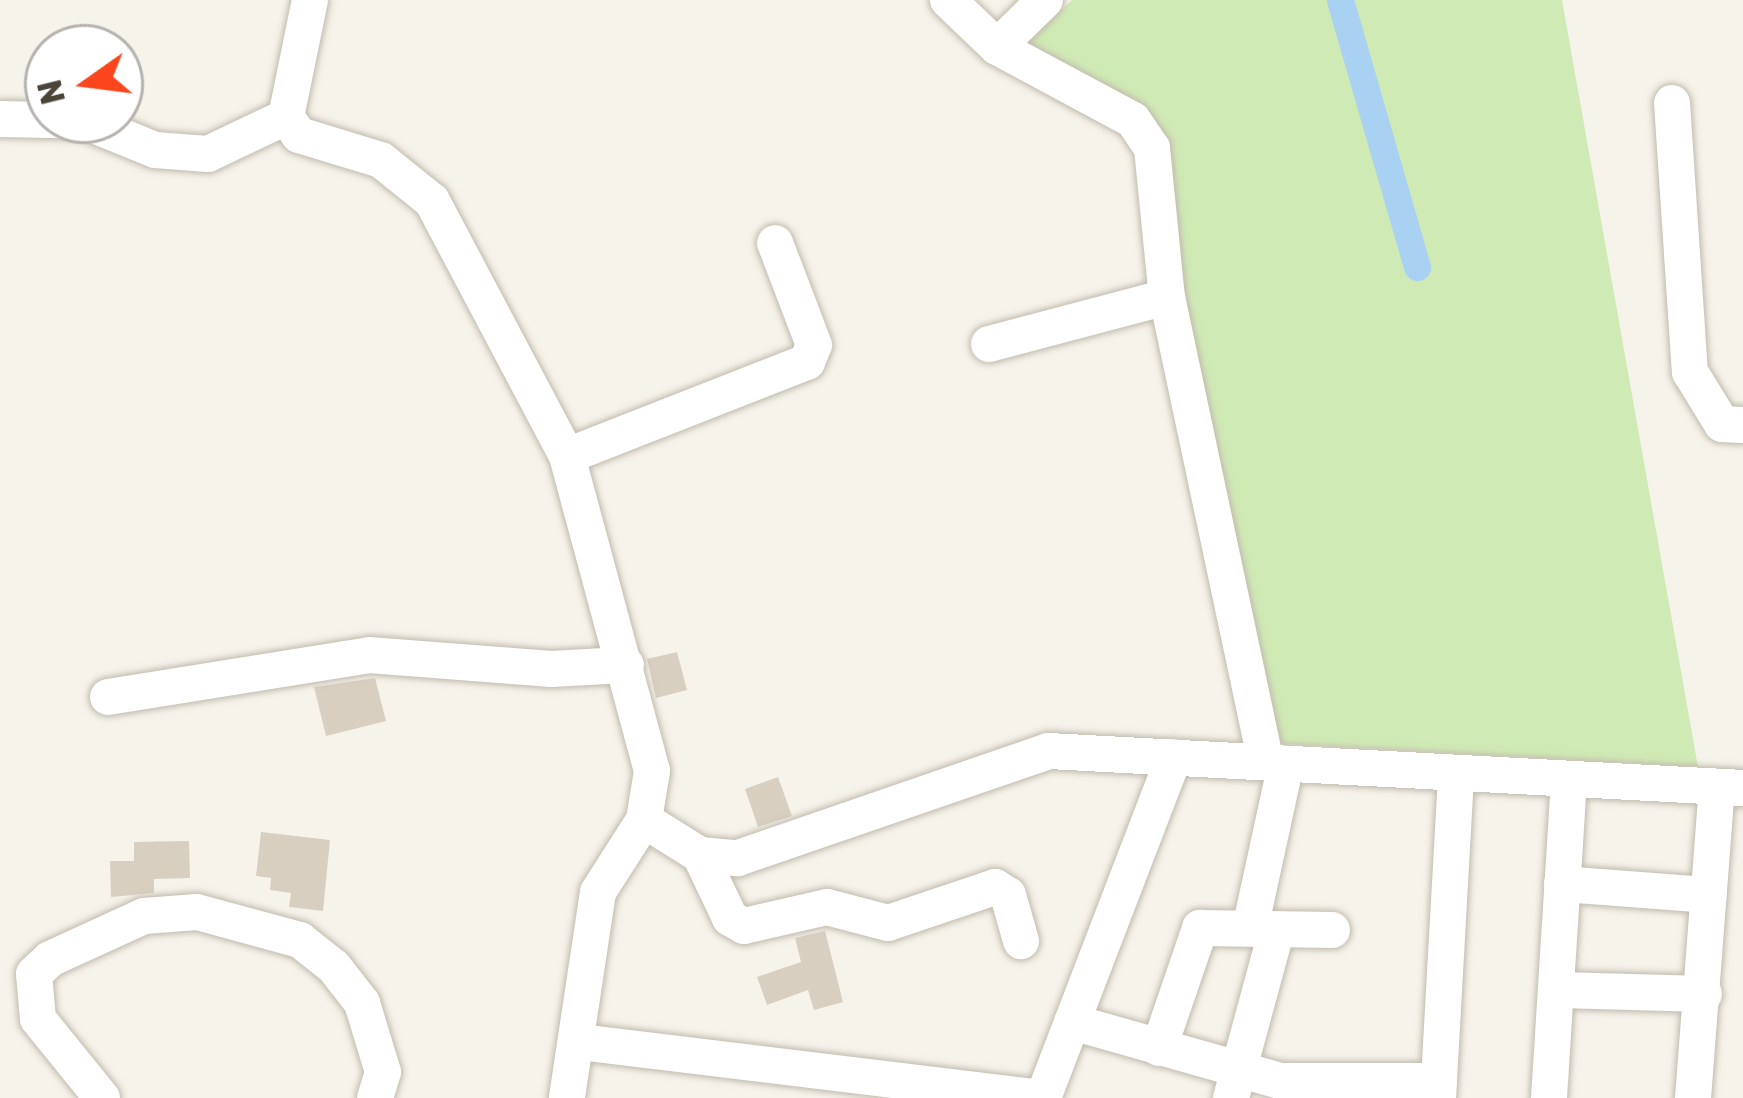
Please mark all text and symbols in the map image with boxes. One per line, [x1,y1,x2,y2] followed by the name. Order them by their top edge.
[24,24,144,144] north arrow
[30,76,73,108] text: N

